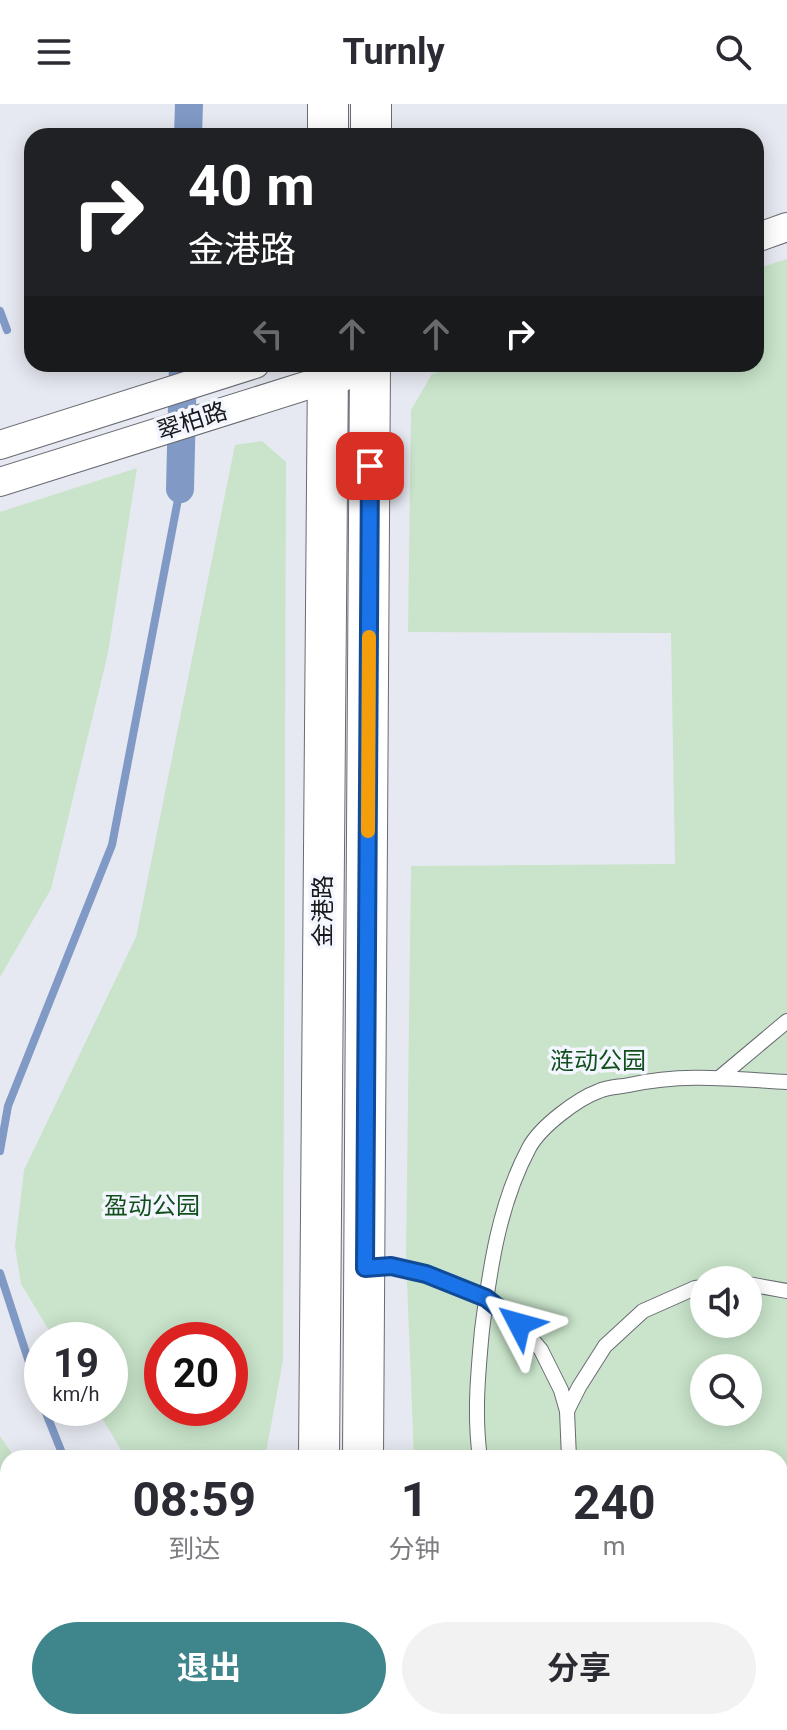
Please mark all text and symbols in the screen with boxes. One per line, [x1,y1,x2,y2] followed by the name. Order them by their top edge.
[32,30,76,74] icon: menu
[711,30,755,74] icon: search
[342,31,445,73] text: Turnly
[188,153,315,219] text: 40 m
[56,160,160,264] icon: right
[188,229,296,271] text: 金港路
[246,312,290,356] icon: left
[330,312,374,356] icon: ahead
[414,312,458,356] icon: ahead
[498,312,542,356] icon: right
[153,397,231,445] street label: 翠柏路
[336,432,404,500] pin
[348,444,392,488] icon: arrive
[309,875,337,947] street label: 金港路
[550,1047,646,1075] park label: 涟动公园
[104,1192,200,1220] park label: 盈动公园
[690,1266,762,1426] map controls
[690,1266,762,1338] button: sound
[477,1282,561,1366] position arrow
[144,1322,248,1426] speed limit sign: 20
[53,1340,99,1387] text: 19
[690,1354,762,1426] button: search
[53,1382,99,1406] text: km/h
[132,1471,256,1528] text: 08:59
[401,1471,428,1528] text: 1
[573,1474,656,1531] text: 240
[603,1531,626,1561] text: m
[168,1534,220,1564] text: 到达
[389,1534,441,1564] text: 分钟
[32,1622,386,1714] button: 退出
[402,1622,756,1714] button: 分享

